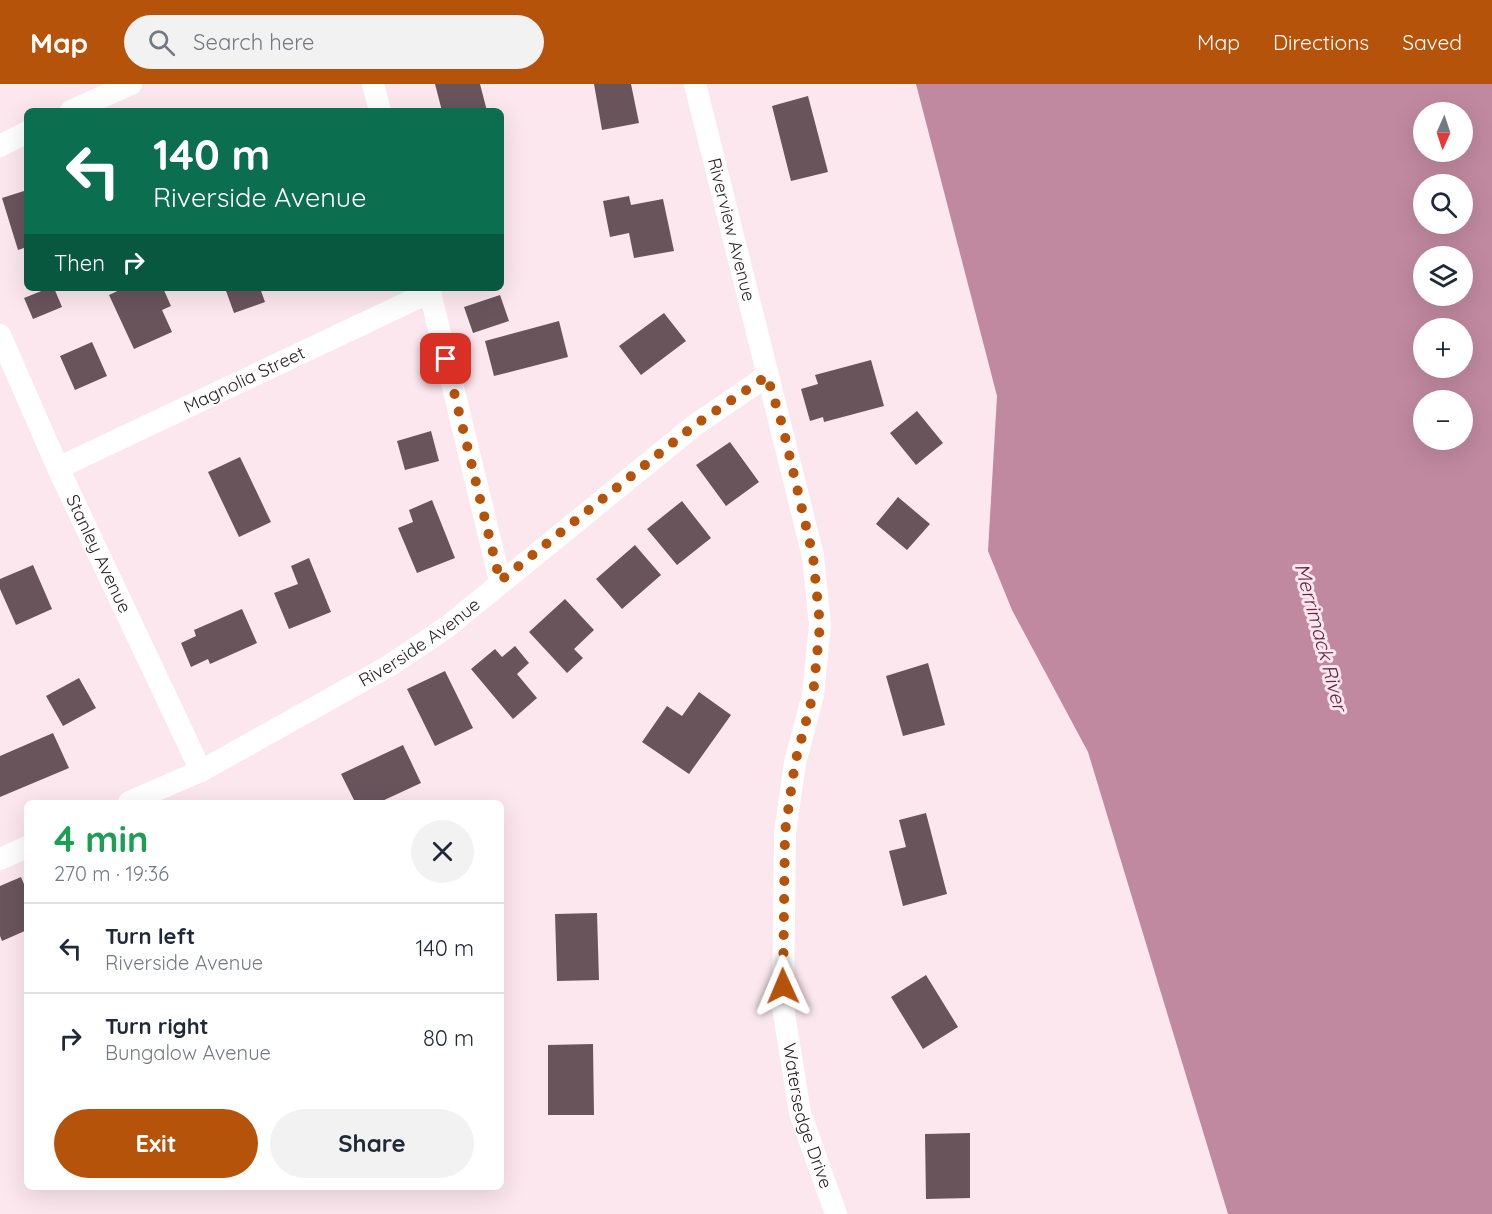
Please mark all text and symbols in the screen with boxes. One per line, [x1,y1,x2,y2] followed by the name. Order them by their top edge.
[124,15,544,69] search box
[30,25,88,60] text: Map
[145,26,178,59] icon: search
[193,28,315,56] text: Search here
[1197,29,1240,55] text: Map
[1273,29,1369,55] text: Directions
[1402,29,1462,55] text: Saved
[1413,102,1473,162] north arrow
[1413,102,1473,450] map controls
[153,128,270,181] text: 140 m
[54,132,132,210] icon: left
[703,155,761,303] street label: Riverview Avenue
[1413,174,1473,234] button: search
[153,180,366,214] text: Riverside Avenue
[117,246,150,279] icon: right
[1413,246,1473,306] button: layers
[54,249,105,277] text: Then
[1413,318,1473,378] button: +
[420,333,471,384] pin
[180,341,308,418] street label: Magnolia Street
[429,342,462,375] icon: arrive
[1413,390,1473,450] button: −
[61,491,137,617] street label: Stanley Avenue
[1290,560,1354,716] water label: Merrimack River
[354,593,485,692] street label: Riverside Avenue
[54,816,148,861] text: 4 min
[411,820,474,883] button: close
[54,861,169,886] text: 270 m · 19:36
[105,922,195,950] text: Turn left
[54,932,87,965] icon: left
[415,934,474,962] text: 140 m
[105,950,263,975] text: Riverside Avenue
[751,954,815,1018] position arrow
[105,1012,209,1040] text: Turn right
[54,1022,87,1055] icon: right
[423,1024,474,1052] text: 80 m
[105,1040,271,1065] text: Bungalow Avenue
[778,1041,838,1192] street label: Watersedge Drive
[54,1109,258,1178] button: Exit
[270,1109,474,1178] button: Share

